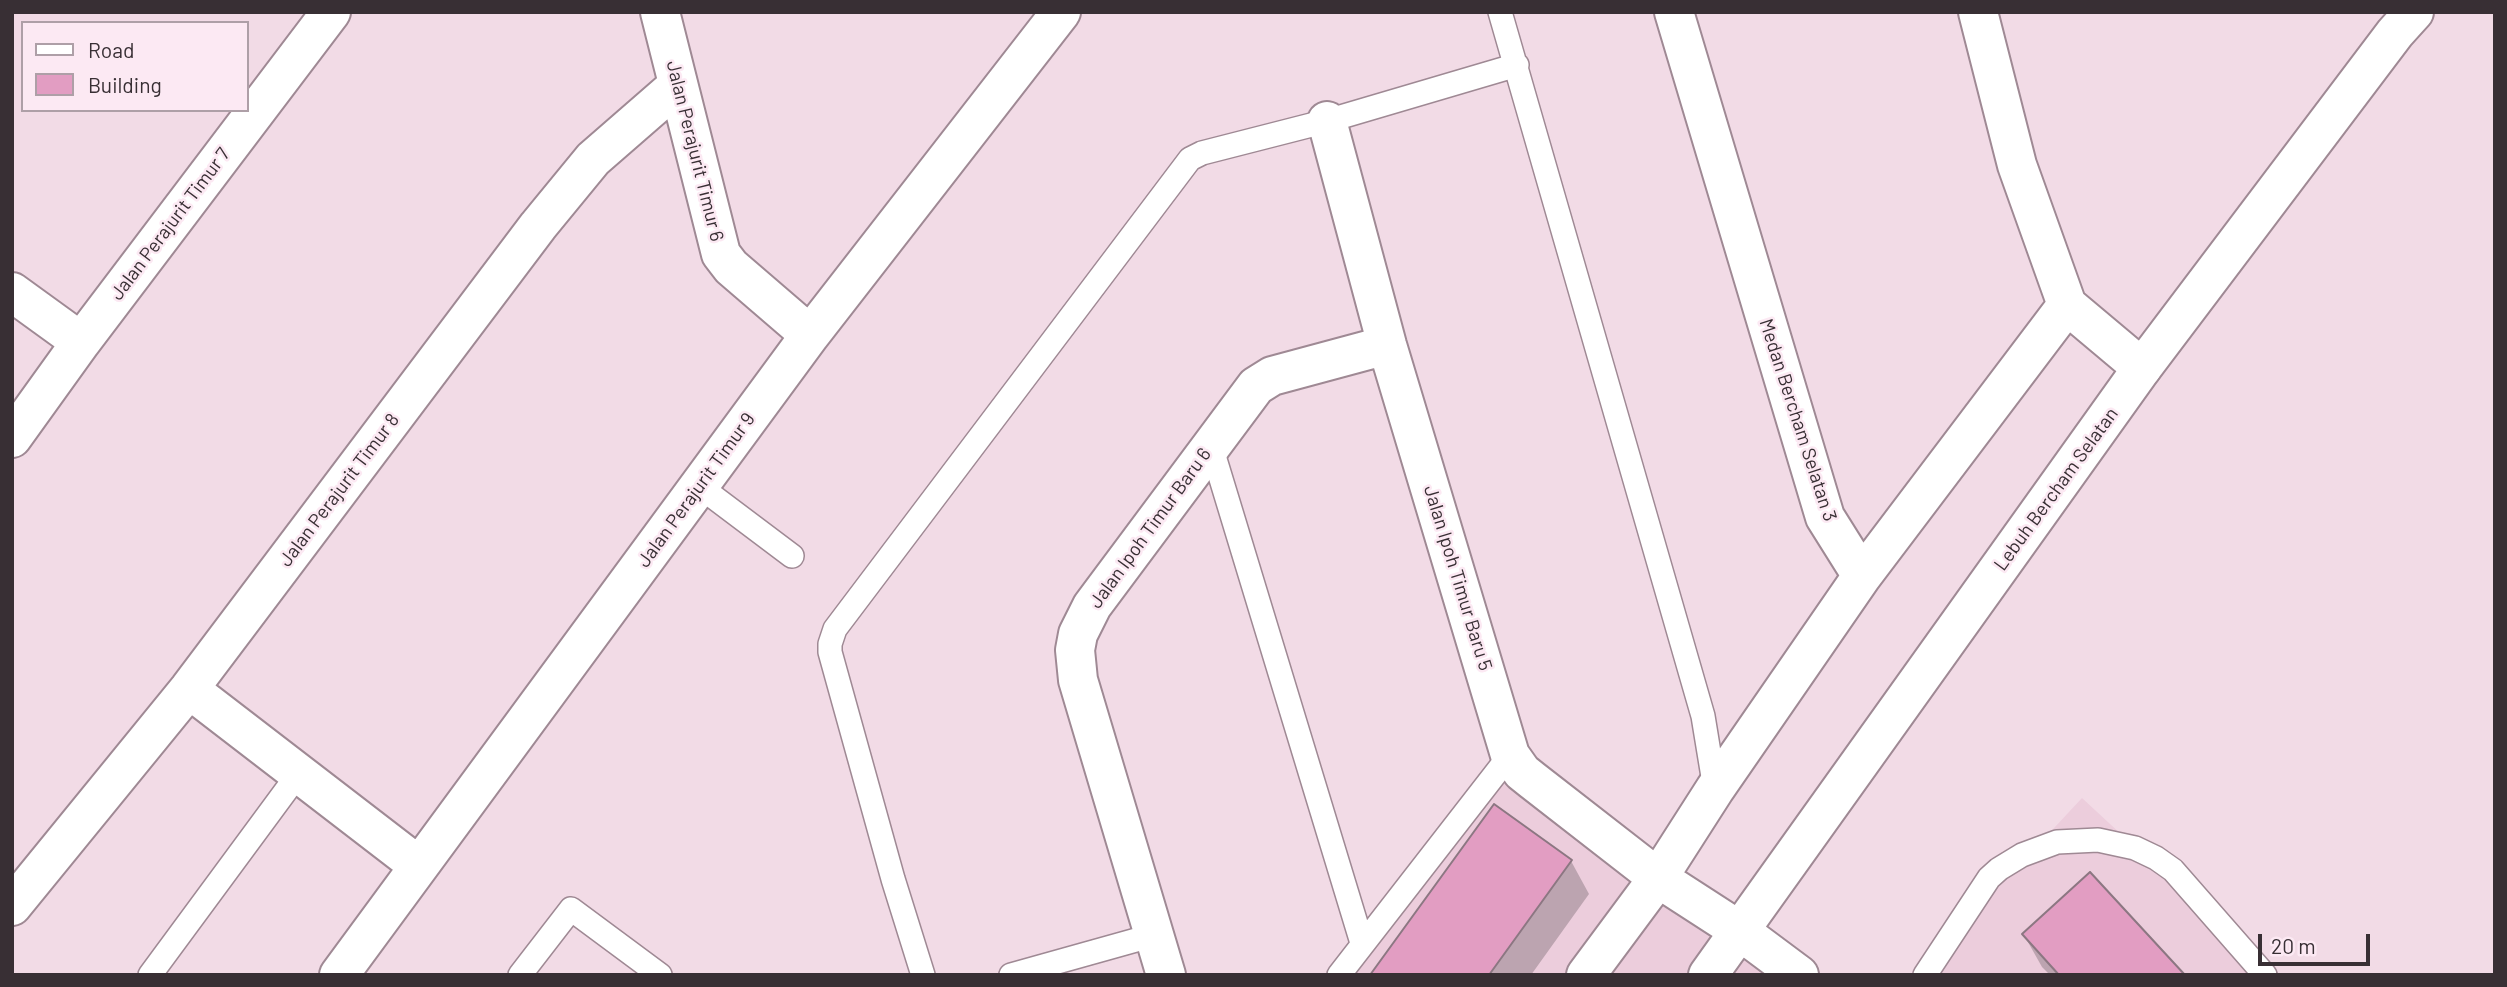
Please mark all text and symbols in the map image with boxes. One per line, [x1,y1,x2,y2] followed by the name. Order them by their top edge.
[21,21,248,112] legend
[88,37,134,62] text: Road
[661,58,729,244] street label: Jalan Perajurit Timur 6
[88,72,162,97] text: Building
[105,143,235,305] street label: Jalan Perajurit Timur 7
[1754,316,1842,524] street label: Medan Bercham Selatan 3
[1989,403,2123,575] street label: Lebuh Bercham Selatan
[632,408,760,572] street label: Jalan Perajurit Timur 9
[274,409,404,571] street label: Jalan Perajurit Timur 8
[1084,443,1216,613] street label: Jalan Ipoh Timur Baru 6
[1419,483,1497,673] street label: Jalan Ipoh Timur Baru 5
[2262,920,2374,964] scale bar
[2271,933,2316,958] text: 20 m

